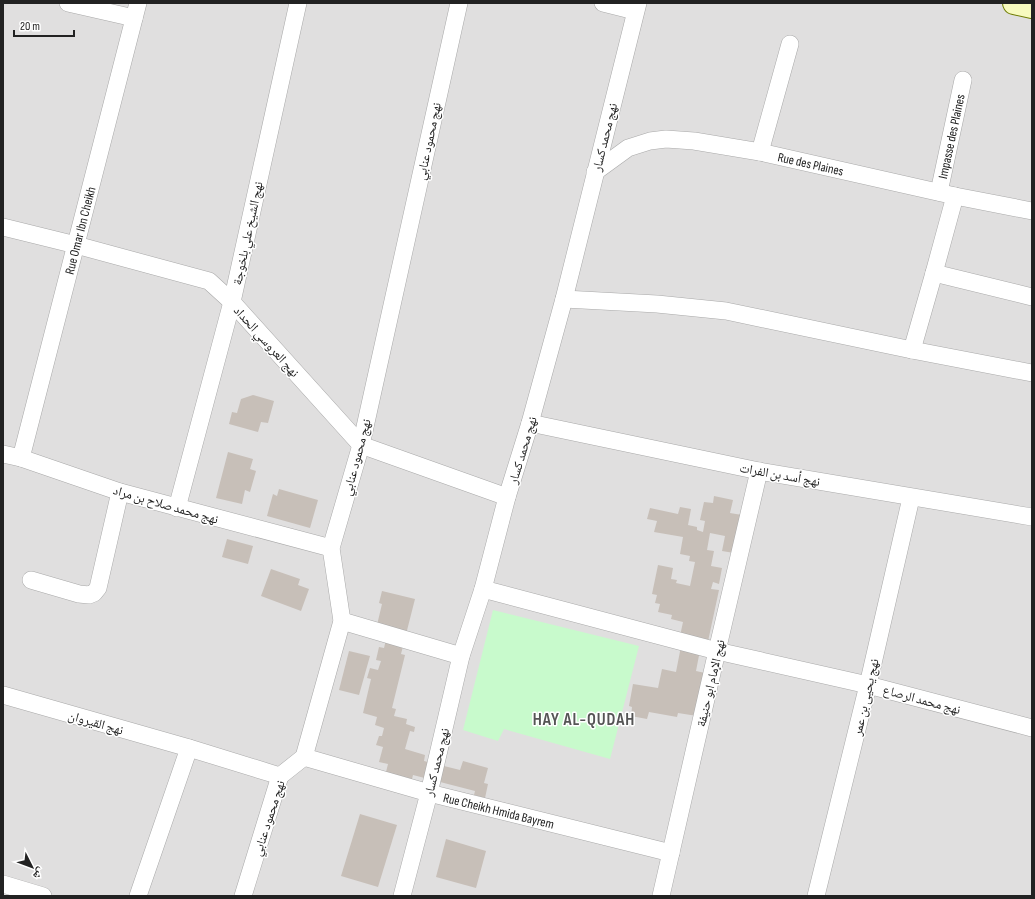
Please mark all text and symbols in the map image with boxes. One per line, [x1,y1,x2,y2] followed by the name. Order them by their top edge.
[14,12,74,38] scale bar
[20,19,40,34] text: 20 m
[935,92,969,180] street label: Impasse des Plaines
[413,101,447,182] street label: نهج محمود عنابي
[589,101,622,174] street label: نهج محمد كسار
[776,149,845,180] street label: Rue des Plaines
[229,180,269,287] street label: نهج الشيخ علي بلخوجة
[62,185,99,276] street label: Rue Omar Ibn Cheikh
[228,303,302,382] street label: نهج العروسي الحداد
[505,415,542,487] street label: نهج محمد كسار
[339,417,377,498] street label: نهج محمود عنابي
[738,460,821,491] street label: نهج أسد بن الفرات
[111,482,220,529] street label: نهج محمد صلاح بن مراد
[693,638,730,729] street label: نهج الإمام ابو حنيفة
[849,657,884,738] street label: نهج يحيى بن عمر
[881,682,962,719] street label: نهج محمد الرصاع
[66,707,125,739] street label: نهج القيروان
[533,710,635,730] district label: HAY AL-QUDAH
[421,726,454,799] street label: نهج محمد كسار
[249,778,291,859] street label: نهج محمود عنابي
[441,790,556,833] street label: Rue Cheikh Hmida Bayrem
[12,847,52,887] north arrow
[29,864,48,882] text: ش

